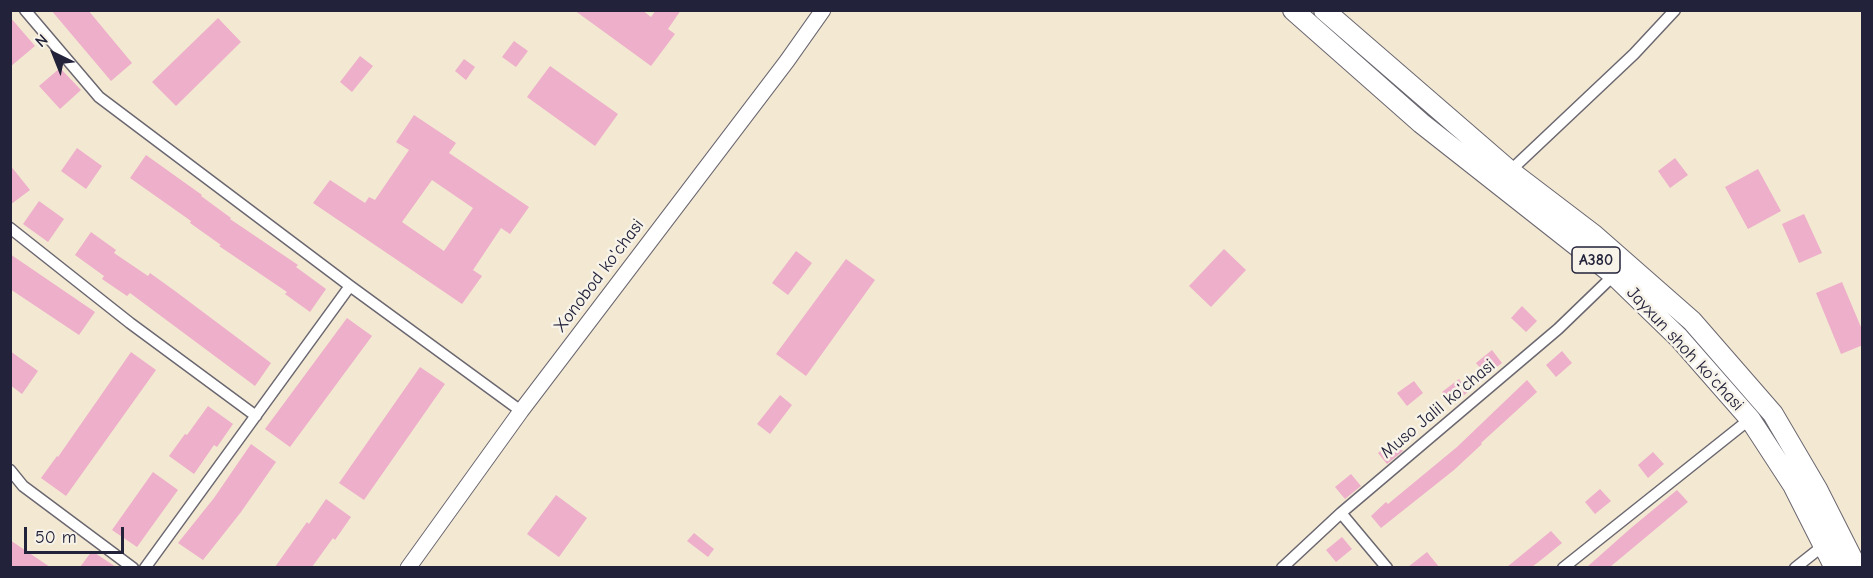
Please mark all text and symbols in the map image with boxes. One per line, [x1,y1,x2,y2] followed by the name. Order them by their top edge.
[24,24,84,84] north arrow
[32,31,52,51] text: N
[549,215,649,337] street label: Xonobod ko'chasi
[1572,247,1620,273] road number: A380
[1622,282,1748,416] street label: Jayxun shoh ko'chasi
[1376,355,1500,463] street label: Muso Jalil ko'chasi
[27,515,128,553] scale bar
[35,527,77,548] text: 50 m

